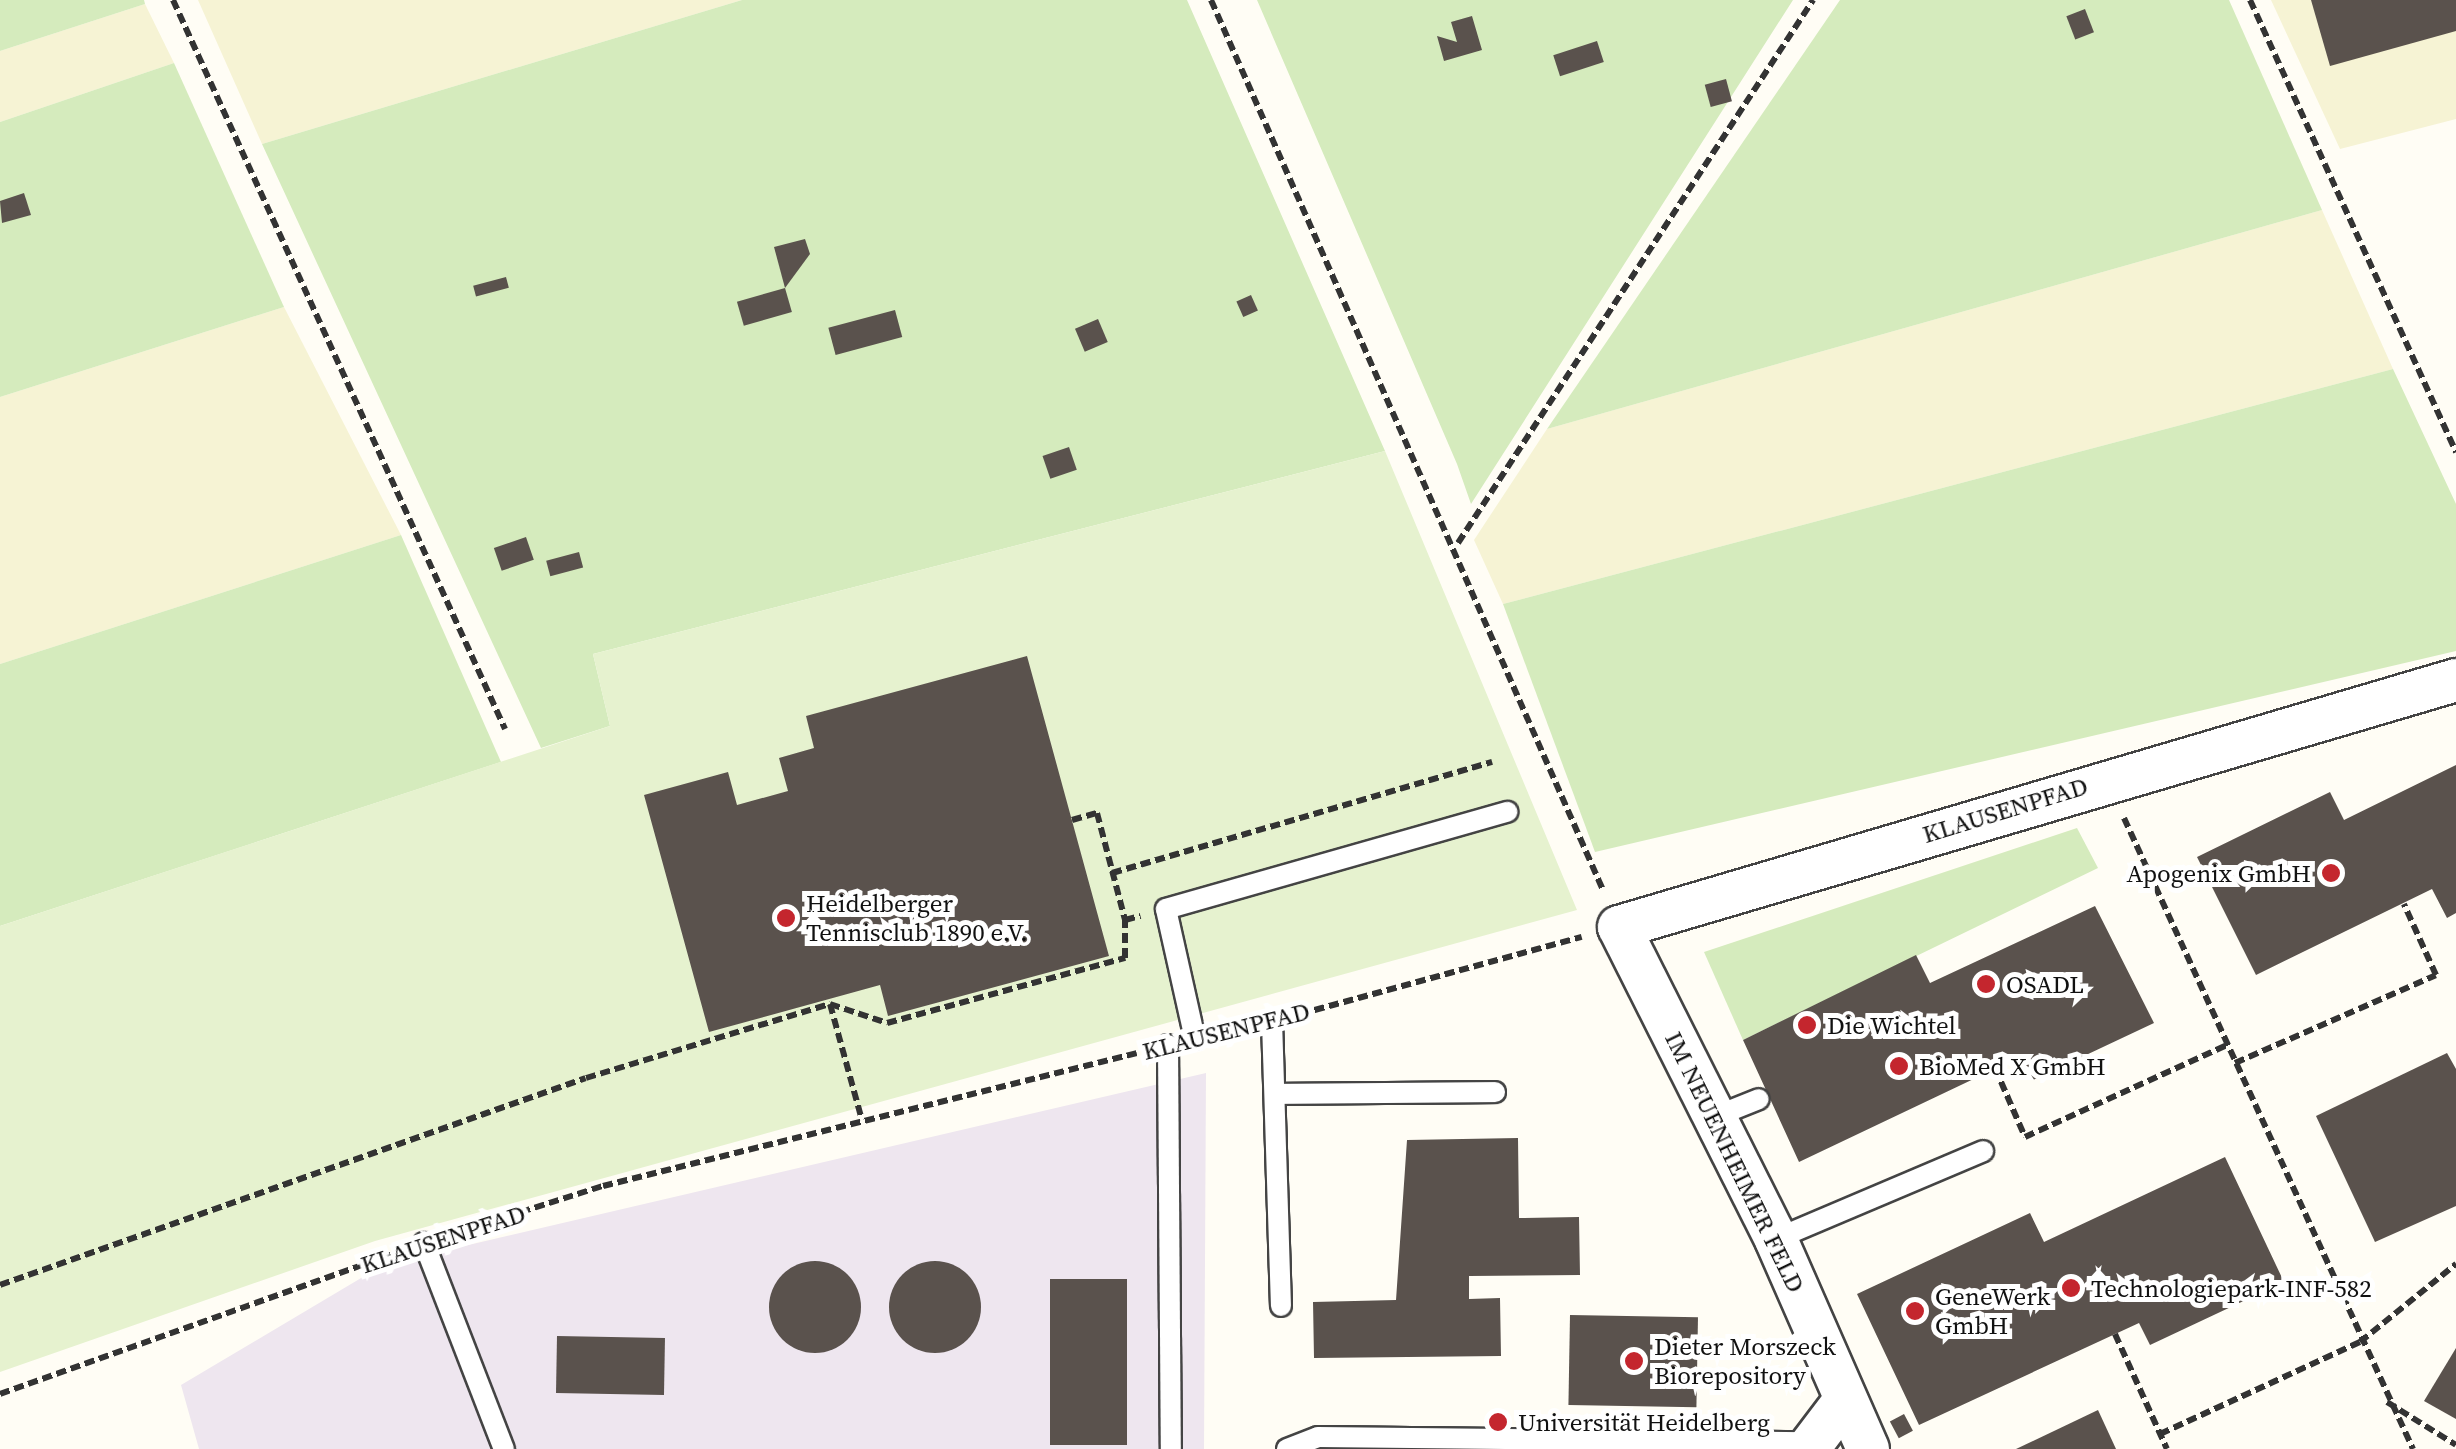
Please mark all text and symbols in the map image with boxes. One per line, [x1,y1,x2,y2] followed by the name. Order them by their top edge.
[1919,771,2091,849] street label: KLAUSENPFAD
[2127,858,2311,888] place label: Apogenix GmbH
[2320,862,2342,884] marker: Apogenix GmbH
[806,889,1028,948] place label: Heidelberger Tennisclub 1890 e.V.
[775,907,797,929] marker: Heidelberger Tennisclub 1890 e.V.
[2006,969,2084,999] place label: OSADL
[1975,973,1997,995] marker: OSADL
[1139,996,1313,1066] street label: KLAUSENPFAD
[1827,1010,1957,1040] place label: Die Wichtel
[1796,1014,1818,1036] marker: Die Wichtel
[1659,1027,1811,1297] street label: IM NEUENHEIMER FELD
[1919,1051,2106,1081] place label: BioMed X GmbH
[1888,1055,1910,1077] marker: BioMed X GmbH
[357,1198,529,1280] street label: KLAUSENPFAD
[2091,1273,2372,1303] place label: Technologiepark-INF-582
[2060,1277,2082,1299] marker: Technologiepark-INF-582
[1935,1282,2050,1341] place label: GeneWerk GmbH
[1904,1300,1926,1322] marker: GeneWerk GmbH
[1654,1332,1836,1391] place label: Dieter Morszeck Biorepository
[1623,1350,1645,1372] marker: Dieter Morszeck Biorepository
[1518,1407,1770,1437] place label: Universität Heidelberg
[1487,1411,1509,1433] marker: Universität Heidelberg

